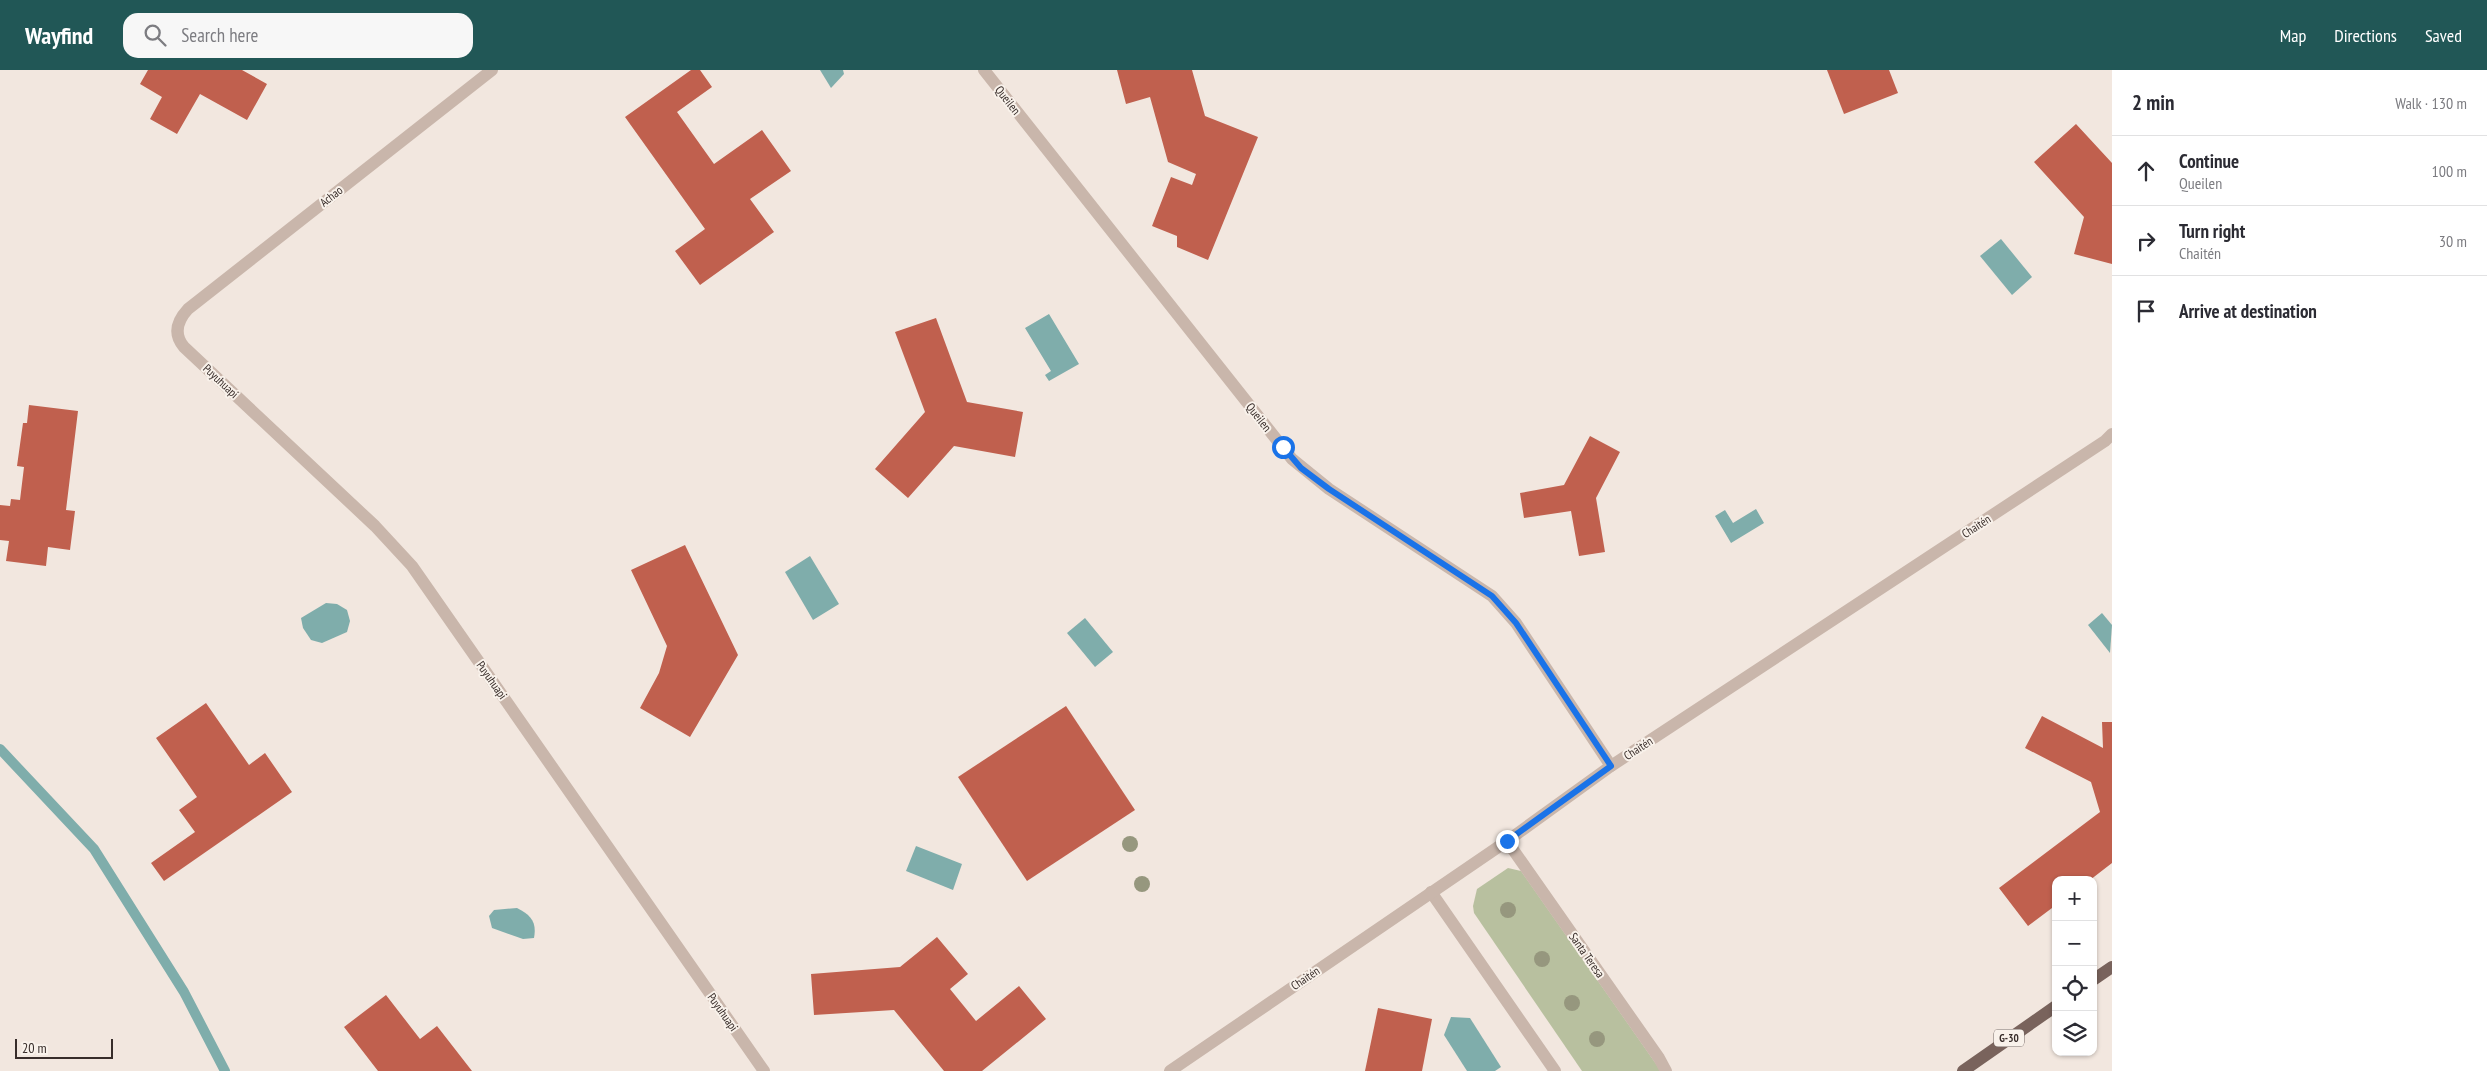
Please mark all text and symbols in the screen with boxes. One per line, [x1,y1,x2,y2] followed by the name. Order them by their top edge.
[123,13,473,58] search box
[25,20,93,51] text: Wayfind
[141,21,169,49] icon: search
[181,23,258,47] text: Search here
[2280,24,2306,47] text: Map
[2334,24,2397,47] text: Directions
[2425,24,2462,47] text: Saved
[992,83,1024,117] street label: Queilen
[2132,89,2174,116] text: 2 min
[2395,93,2467,113] text: Walk · 130 m
[2179,149,2239,173] text: Continue
[2132,157,2160,185] icon: ahead
[2432,161,2467,181] text: 100 m
[2179,173,2222,193] text: Queilen
[316,182,346,210] street label: Achao
[2179,219,2245,243] text: Turn right
[2132,227,2160,255] icon: right
[2439,231,2467,251] text: 30 m
[2179,243,2221,263] text: Chaitén
[2132,297,2160,325] icon: arrive
[2179,299,2317,323] text: Arrive at destination
[200,361,242,401] street label: Puyuhuapi
[1243,400,1275,434] street label: Queilen
[1272,436,1295,459] route start
[1959,511,1993,541] street label: Chaitén
[473,658,511,702] street label: Puyuhuapi
[1621,733,1655,763] street label: Chaitén
[1496,830,1519,853] route end
[2052,876,2097,1056] map controls
[2052,876,2097,921] button: +
[2052,921,2097,966] button: −
[1566,930,1608,981] street label: Santa Teresa
[1288,963,1322,993] street label: Chaitén
[2052,966,2097,1011] button: locate
[704,990,742,1034] street label: Puyuhuapi
[2052,1011,2097,1056] button: layers
[1994,1030,2024,1046] road number: G-30
[15,1036,112,1059] scale bar
[22,1039,47,1057] text: 20 m

